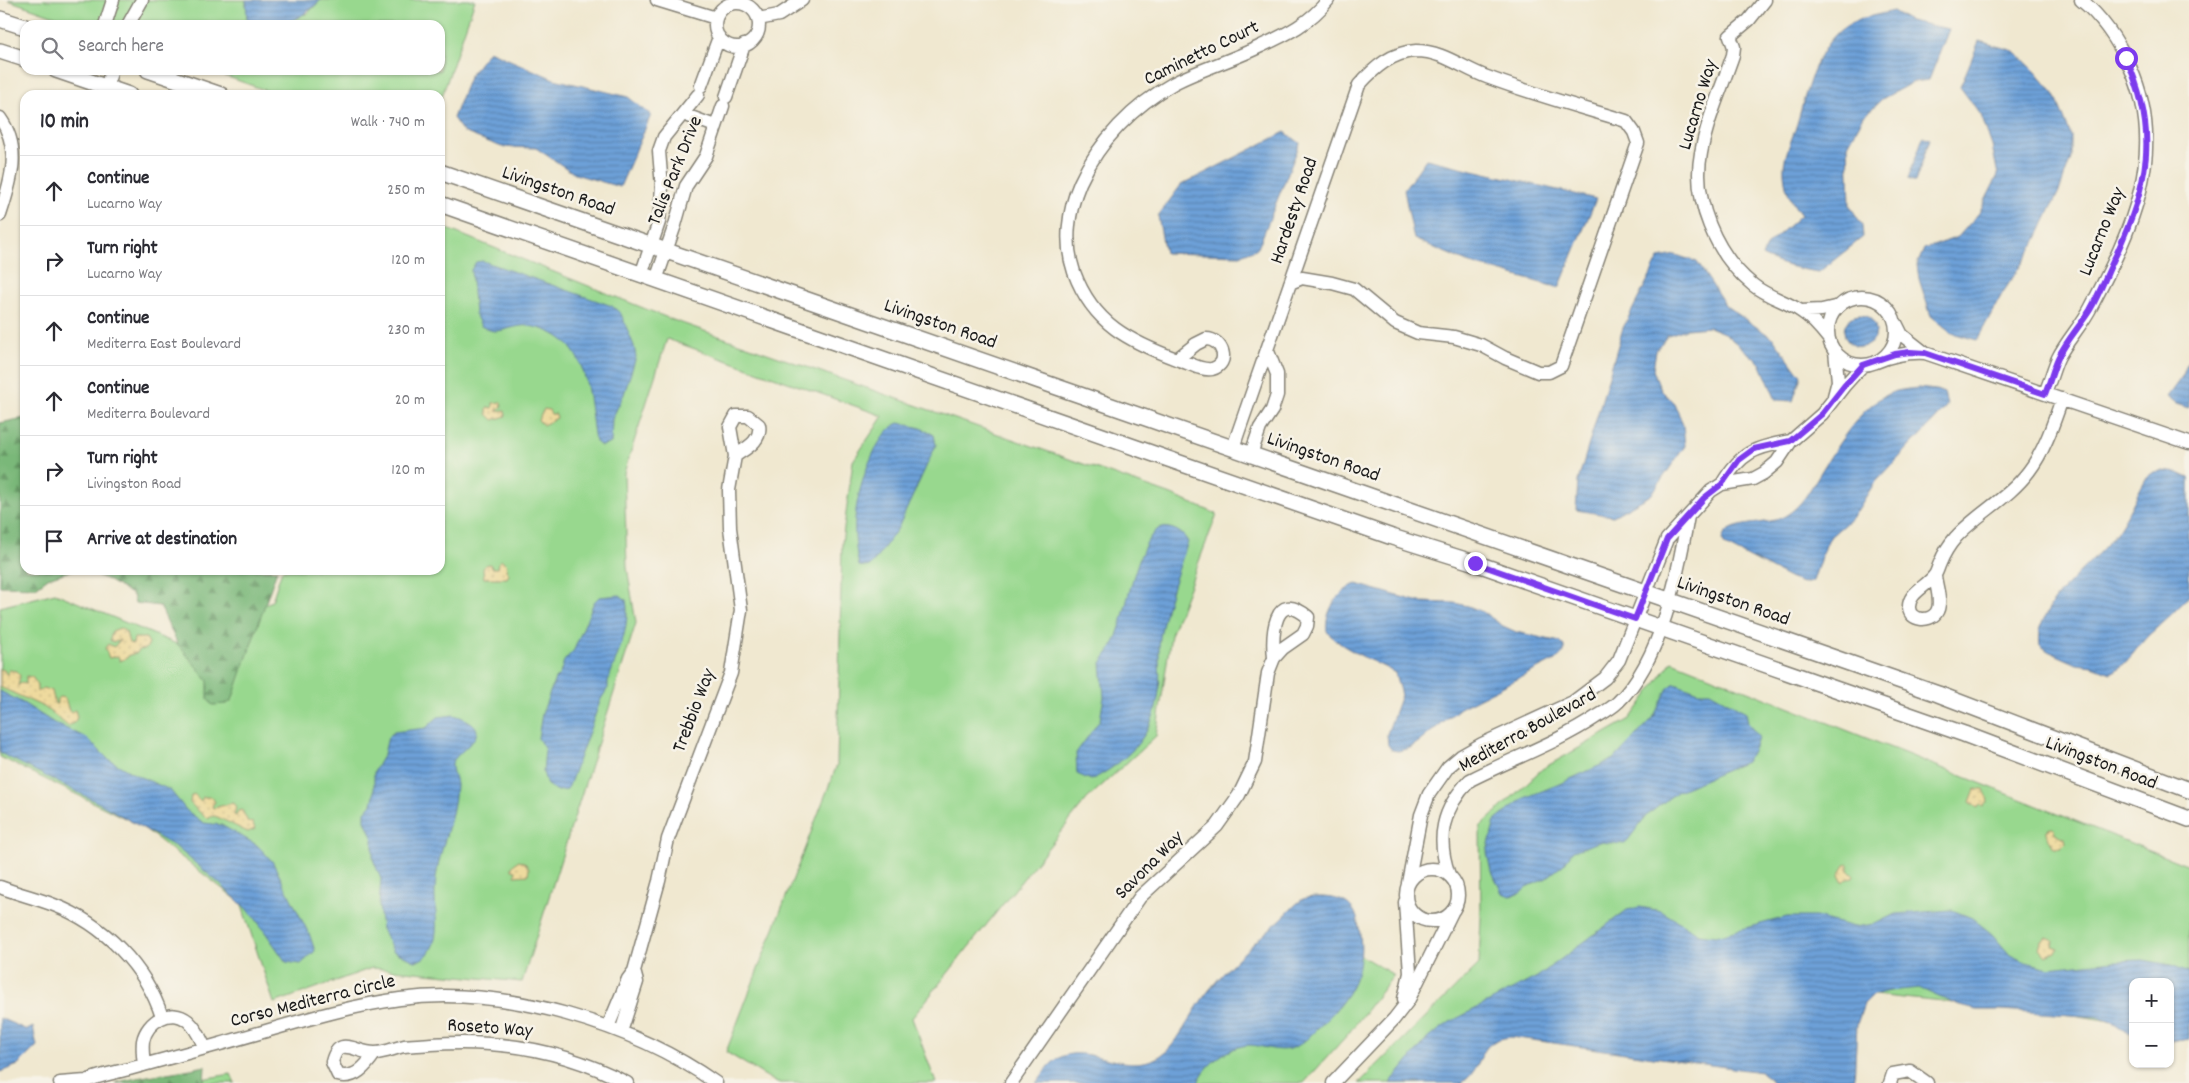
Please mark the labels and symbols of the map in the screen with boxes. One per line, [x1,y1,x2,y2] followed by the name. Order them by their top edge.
[1140,14,1264,94] street label: Caminetto Court
[2115,47,2138,70] route start
[1672,55,1726,154] street label: Lucarno Way
[641,112,711,230] street label: Talis Park Drive
[1264,154,1326,268] street label: Hardesty Road
[498,160,618,224] street label: Livingston Road
[2073,183,2134,281] street label: Lucarno Way
[880,293,1000,357] street label: Livingston Road
[1263,426,1383,490] street label: Livingston Road
[1464,552,1487,575] route end
[1673,570,1793,634] street label: Livingston Road
[666,664,724,757] street label: Trebbio Way
[1454,682,1602,780] street label: Mediterra Boulevard
[2041,730,2161,798] street label: Livingston Road
[1109,824,1192,907] street label: Savona Way
[228,968,399,1036] street label: Corso Mediterra Circle
[446,1012,535,1046] street label: Roseto Way

